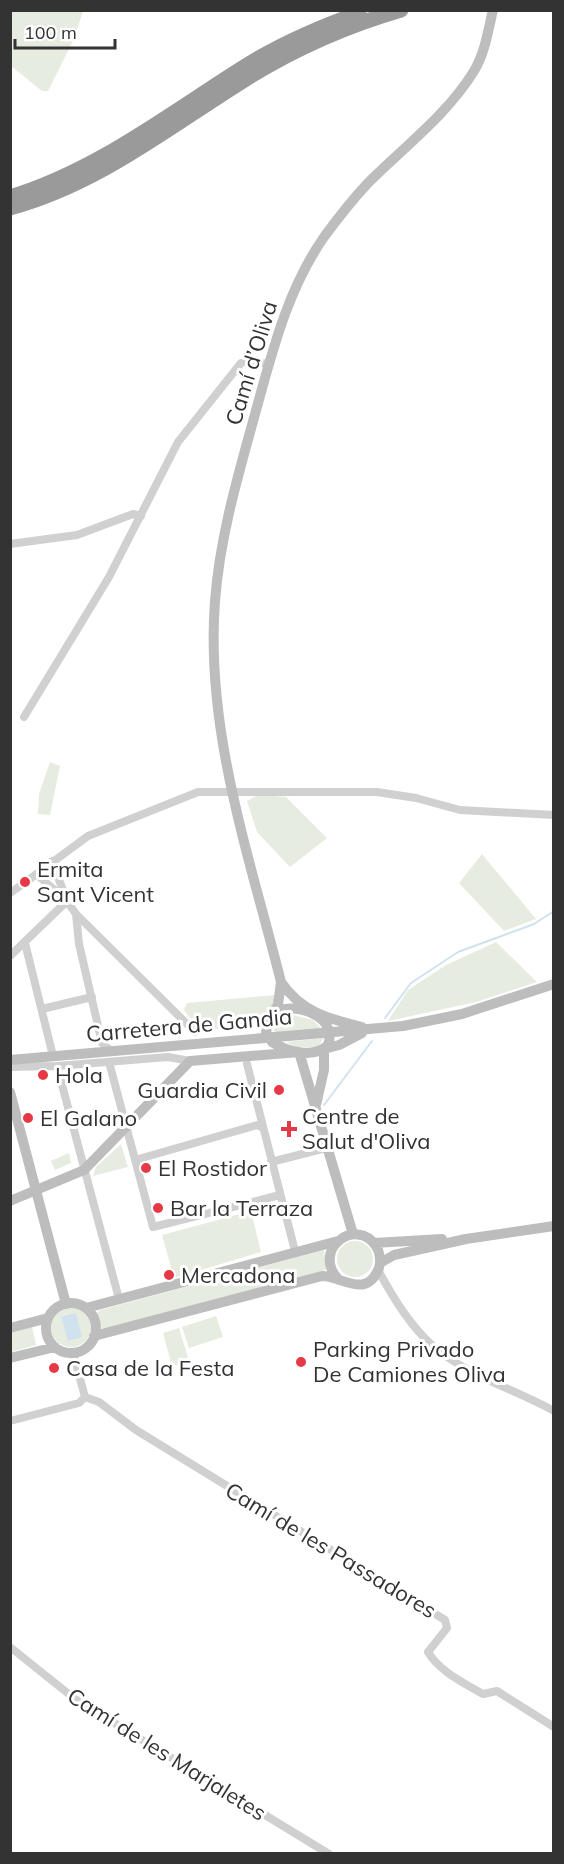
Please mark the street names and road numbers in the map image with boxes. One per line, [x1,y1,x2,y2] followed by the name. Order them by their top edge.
[219,298,283,428] street label: Camí d’Oliva
[85,1002,293,1048] street label: Carretera de Gandia
[220,1476,442,1624] street label: Camí de les Passadores
[62,1681,272,1827] street label: Camí de les Marjaletes

